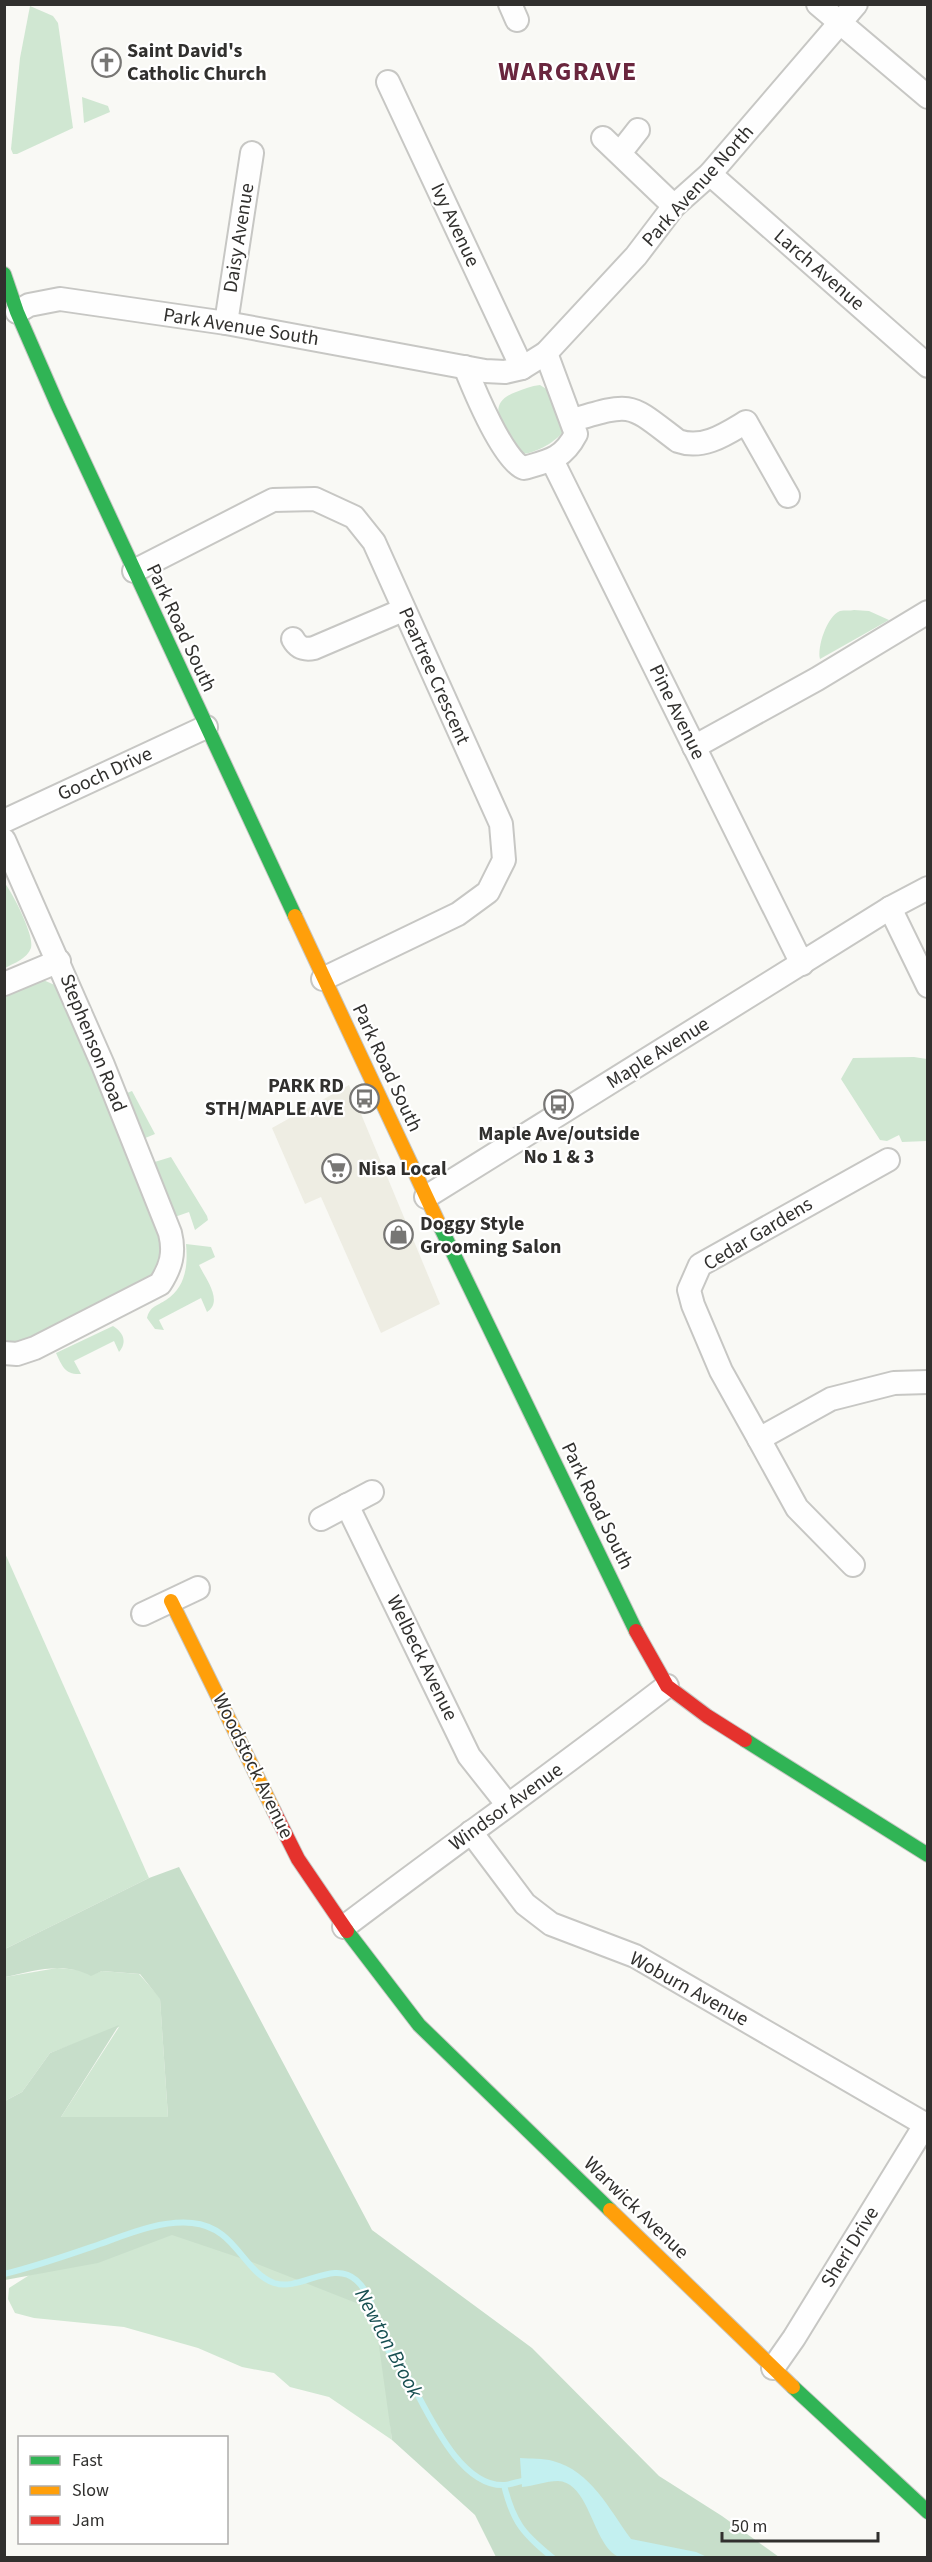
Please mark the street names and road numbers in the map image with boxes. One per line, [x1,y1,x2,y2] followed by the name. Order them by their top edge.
[636,119,760,253] street label: Park Avenue North
[423,178,487,272] street label: Ivy Avenue
[217,181,261,295] street label: Daisy Avenue
[767,223,871,317] street label: Larch Avenue
[161,301,321,353] street label: Park Avenue South
[139,559,223,697] street label: Park Road South
[391,603,477,749] street label: Peartree Crescent
[642,660,712,764] street label: Pine Avenue
[53,740,157,808] street label: Gooch Drive
[53,970,133,1116] street label: Stephenson Road
[345,999,429,1137] street label: Park Road South
[601,1010,715,1096] street label: Maple Avenue
[698,1190,818,1278] street label: Cedar Gardens
[554,1438,640,1574] street label: Park Road South
[380,1591,465,1725] street label: Welbeck Avenue
[206,1689,300,1843] street label: Woodstock Avenue
[443,1756,569,1858] street label: Windsor Avenue
[624,1945,754,2033] street label: Woburn Avenue
[577,2150,695,2266] street label: Warwick Avenue
[814,2201,886,2293] street label: Sheri Drive

